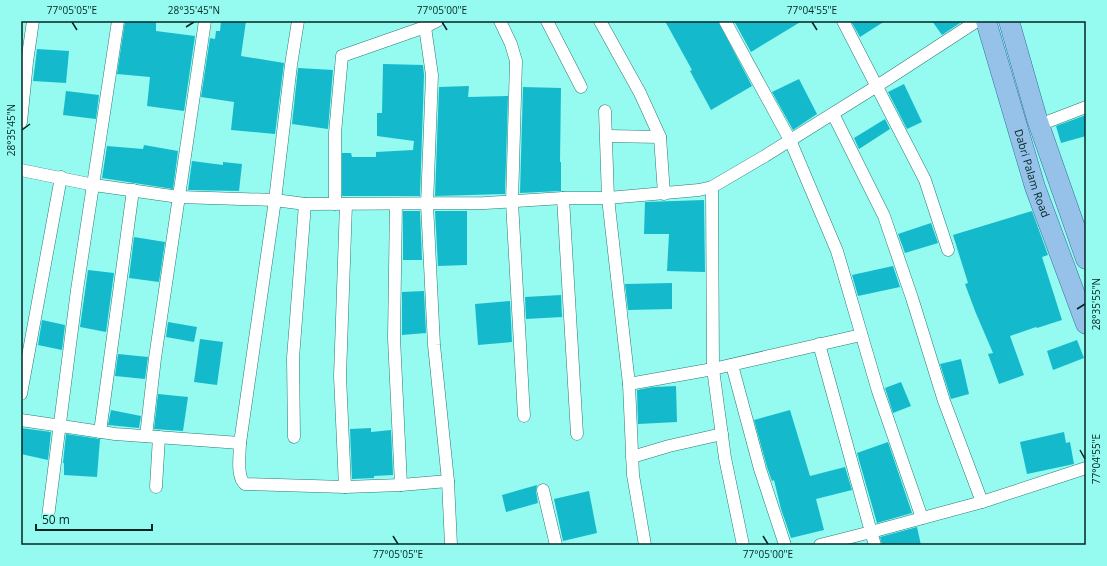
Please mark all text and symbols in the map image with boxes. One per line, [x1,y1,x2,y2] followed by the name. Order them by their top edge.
[47,3,97,17] text: 77°05'05"E
[168,3,220,17] text: 28°35'45"N
[417,3,467,17] text: 77°05'00"E
[787,3,837,17] text: 77°04'55"E
[4,104,18,156] text: 28°35'45"N
[1011,127,1054,219] street label: Dabri Palam Road
[1089,278,1103,330] text: 28°35'55"N
[1089,434,1103,484] text: 77°04'55"E
[36,506,152,532] scale bar
[42,511,70,528] text: 50 m
[373,547,423,561] text: 77°05'05"E
[743,547,793,561] text: 77°05'00"E

